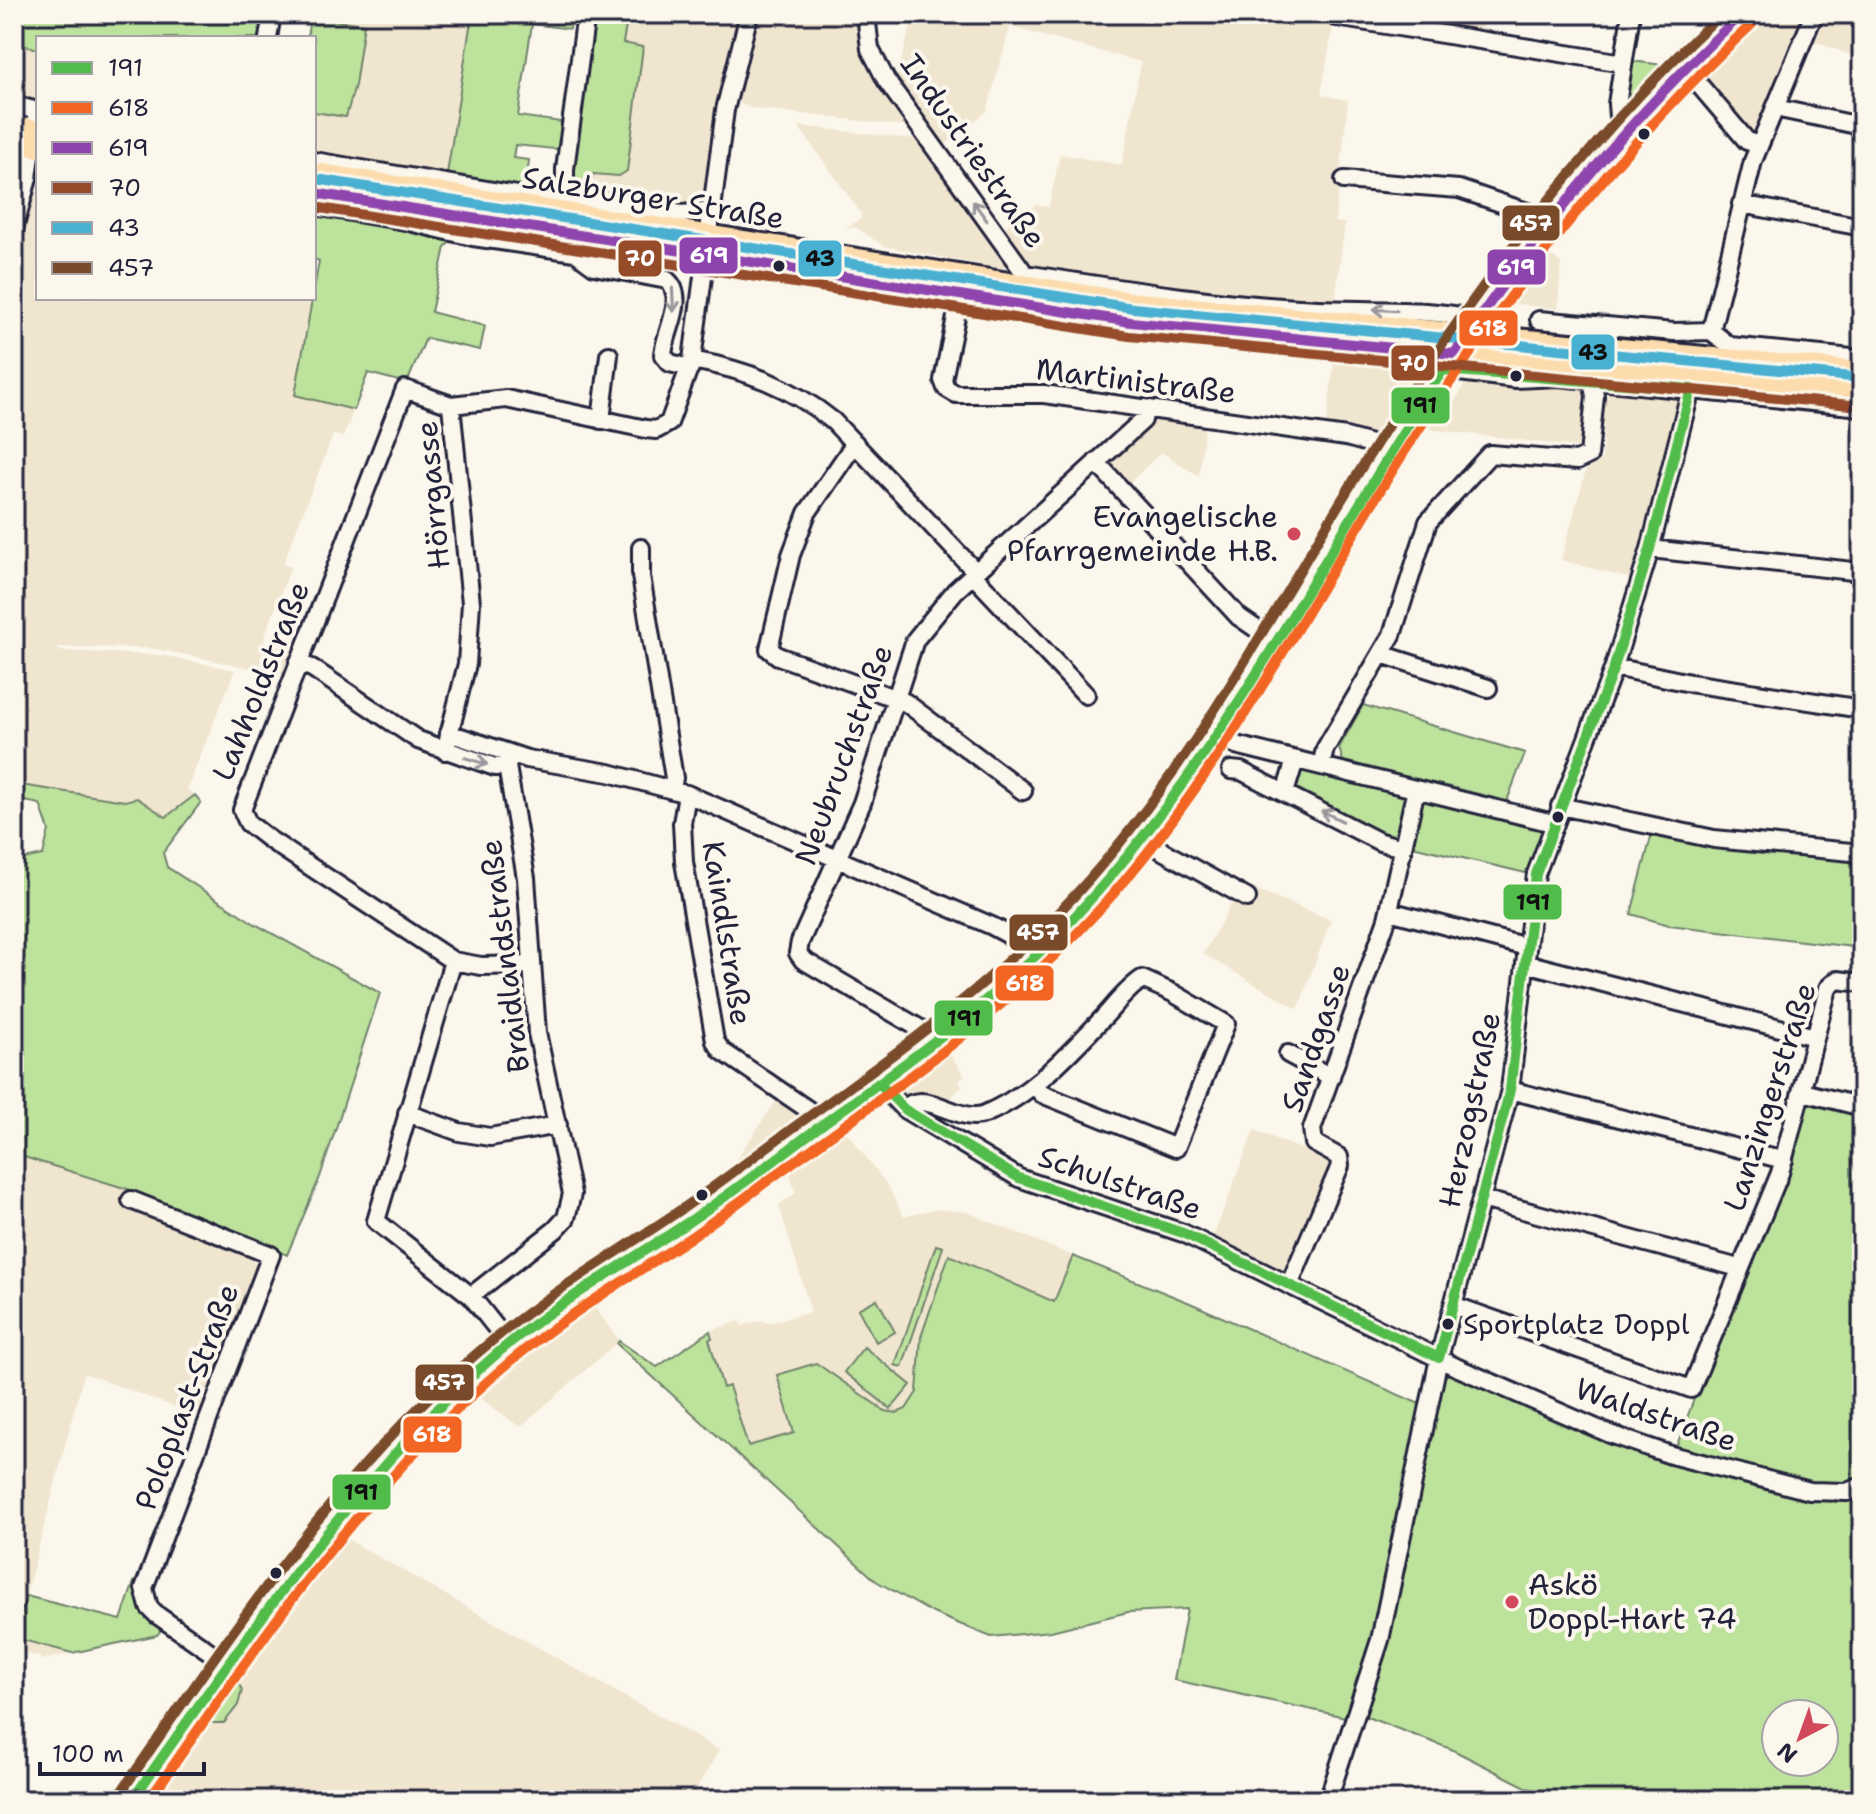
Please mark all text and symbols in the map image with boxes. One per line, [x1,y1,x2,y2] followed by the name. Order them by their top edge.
[36,36,316,300] legend
[891,45,1056,256] street label: Industriestraße
[108,52,143,84] text: 191
[108,92,149,124] text: 618
[1636,126,1652,142] unlabelled marker
[108,132,149,164] text: 619
[519,157,787,238] street label: Salzburger Straße
[108,172,141,204] text: 70
[971,200,988,222] one-way arrow
[1501,204,1561,242] line badge: 457
[1509,209,1553,238] text: 457
[108,212,140,244] text: 43
[678,236,739,275] line badge: 619
[617,239,663,278] line badge: 70
[797,239,843,278] line badge: 43
[690,241,728,270] text: 619
[625,244,655,273] text: 70
[805,244,835,273] text: 43
[1486,248,1547,286] line badge: 619
[108,252,154,284] text: 457
[1497,253,1535,282] text: 619
[771,258,787,274] unlabelled marker
[666,286,681,313] one-way arrow
[1372,302,1399,317] one-way arrow
[1458,309,1519,347] line badge: 618
[1469,314,1507,343] text: 618
[1570,333,1616,371] line badge: 43
[1578,338,1608,367] text: 43
[1390,344,1436,382] line badge: 70
[1034,348,1238,413] street label: Martinistraße
[1398,349,1428,378] text: 70
[1508,368,1524,384] unlabelled marker
[1390,386,1451,425] line badge: 191
[1403,391,1437,420] text: 191
[406,419,459,571] street label: Hörrgasse
[1007,496,1278,571] place label: Evangelische Pfarrgemeinde H.B.
[1285,525,1303,543] marker: Evangelische Pfarrgemeinde H.B.
[202,575,319,787] street label: Lahholdstraße
[785,639,902,871] street label: Neubruchstraße
[462,754,488,769] one-way arrow
[1321,808,1345,824] one-way arrow
[1550,809,1566,825] unlabelled marker
[470,837,539,1075] street label: Braidlandstraße
[693,838,762,1028] street label: Kaindlstraße
[1502,883,1563,921] line badge: 191
[1516,888,1550,917] text: 191
[1008,913,1069,952] line badge: 457
[1016,918,1060,947] text: 457
[1271,958,1360,1118] street label: Sandgasse
[994,964,1055,1002] line badge: 618
[1006,969,1044,998] text: 618
[1713,977,1826,1216] street label: Lanzingerstraße
[933,999,994,1037] line badge: 191
[947,1004,981,1033] text: 191
[1429,1008,1510,1212] street label: Herzogstraße
[1033,1135,1207,1230] street label: Schulstraße
[694,1187,710,1203] unlabelled marker
[125,1278,248,1516] street label: Poloplast-Straße
[1463,1305,1690,1343] place label: Sportplatz Doppl
[1440,1316,1456,1332] marker: Sportplatz Doppl
[414,1363,475,1402] line badge: 457
[422,1368,466,1397] text: 457
[1570,1368,1742,1461] street label: Waldstraße
[402,1415,463,1454] line badge: 618
[413,1420,451,1449] text: 618
[331,1473,392,1511] line badge: 191
[344,1478,378,1507] text: 191
[1528,1564,1737,1639] place label: Askö Doppl-Hart 74
[268,1565,284,1581] unlabelled marker
[1503,1593,1521,1611] marker: Askö Doppl-Hart 74
[1760,1698,1840,1778] north arrow
[40,1726,204,1776] scale bar
[1771,1736,1803,1769] text: N
[52,1738,124,1770] text: 100 m

